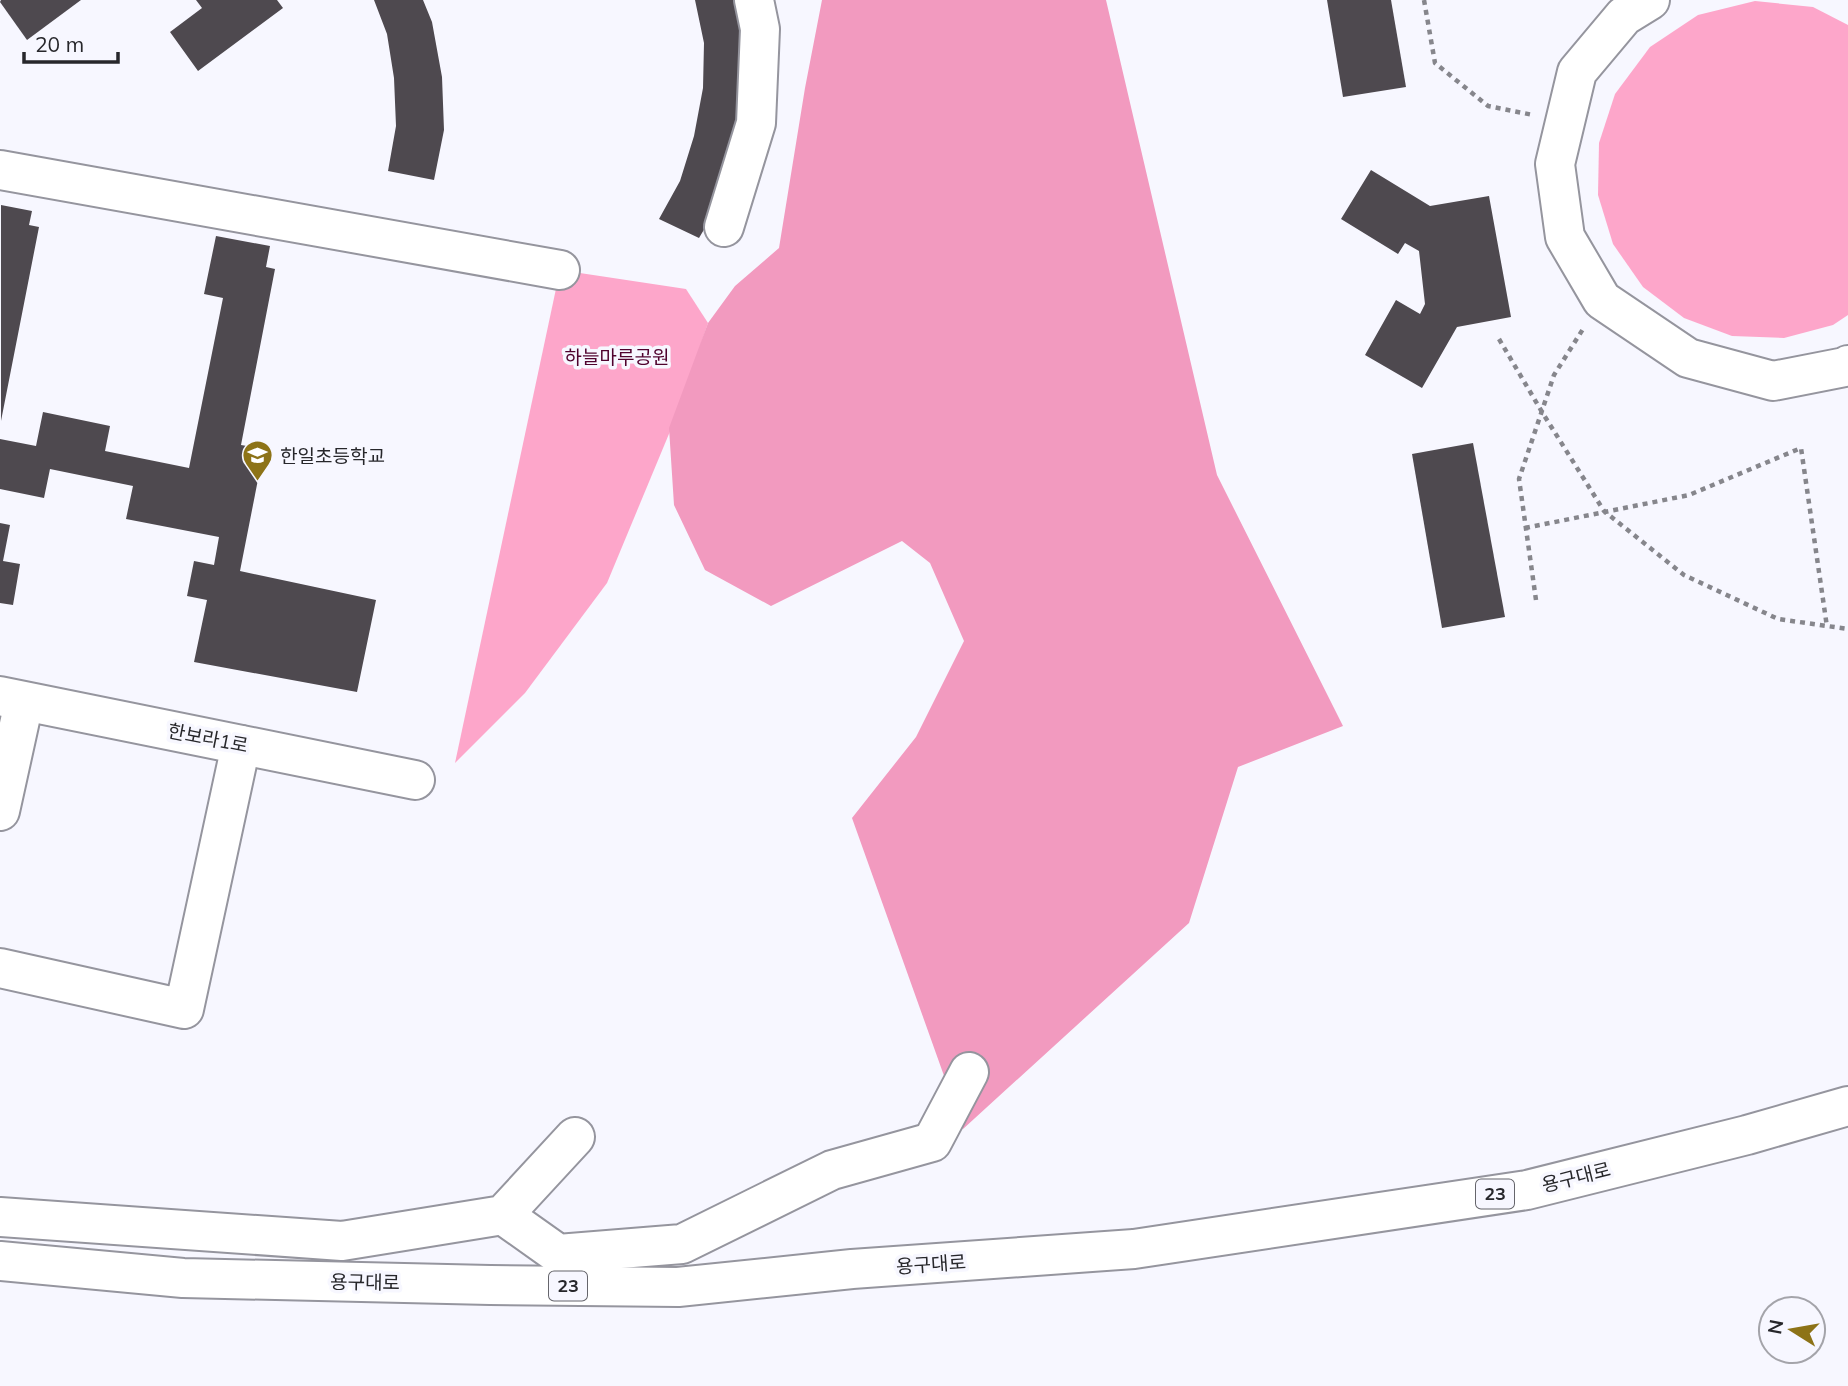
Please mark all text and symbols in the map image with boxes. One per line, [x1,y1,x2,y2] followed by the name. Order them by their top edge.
[24,21,119,65] scale bar
[35,31,84,57] text: 20 m
[565,345,669,369] park label: 하늘마루공원
[240,439,274,483] school or university icon: 한일초등학교
[280,444,385,468] place label: 한일초등학교
[166,718,250,758] street label: 한보라1로
[1539,1157,1613,1197] street label: 용구대로
[1476,1180,1514,1209] road number: 23
[895,1250,967,1278] street label: 용구대로
[330,1269,400,1295] street label: 용구대로
[549,1272,587,1301] road number: 23
[1757,1295,1827,1365] north arrow
[1762,1317,1788,1336] text: N

